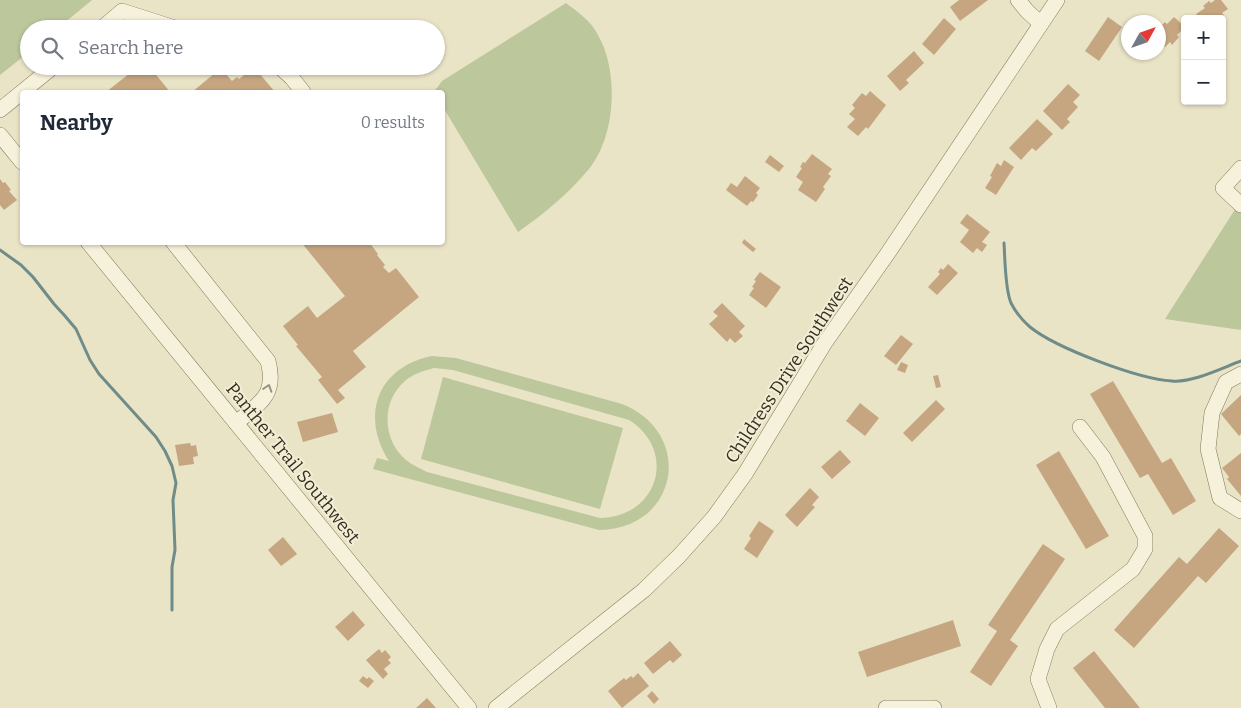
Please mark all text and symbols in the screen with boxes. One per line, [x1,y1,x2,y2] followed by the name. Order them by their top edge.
[1121,15,1166,60] north arrow
[1181,15,1226,105] map controls
[1181,15,1226,60] button: +
[20,20,445,75] search box
[38,34,66,62] icon: search
[78,36,183,59] text: Search here
[1181,60,1226,105] button: −
[40,110,113,136] text: Nearby
[361,113,425,132] text: 0 results
[720,272,858,467] street label: Childress Drive Southwest
[221,378,365,548] street label: Panther Trail Southwest
[262,384,272,393] one-way arrow

